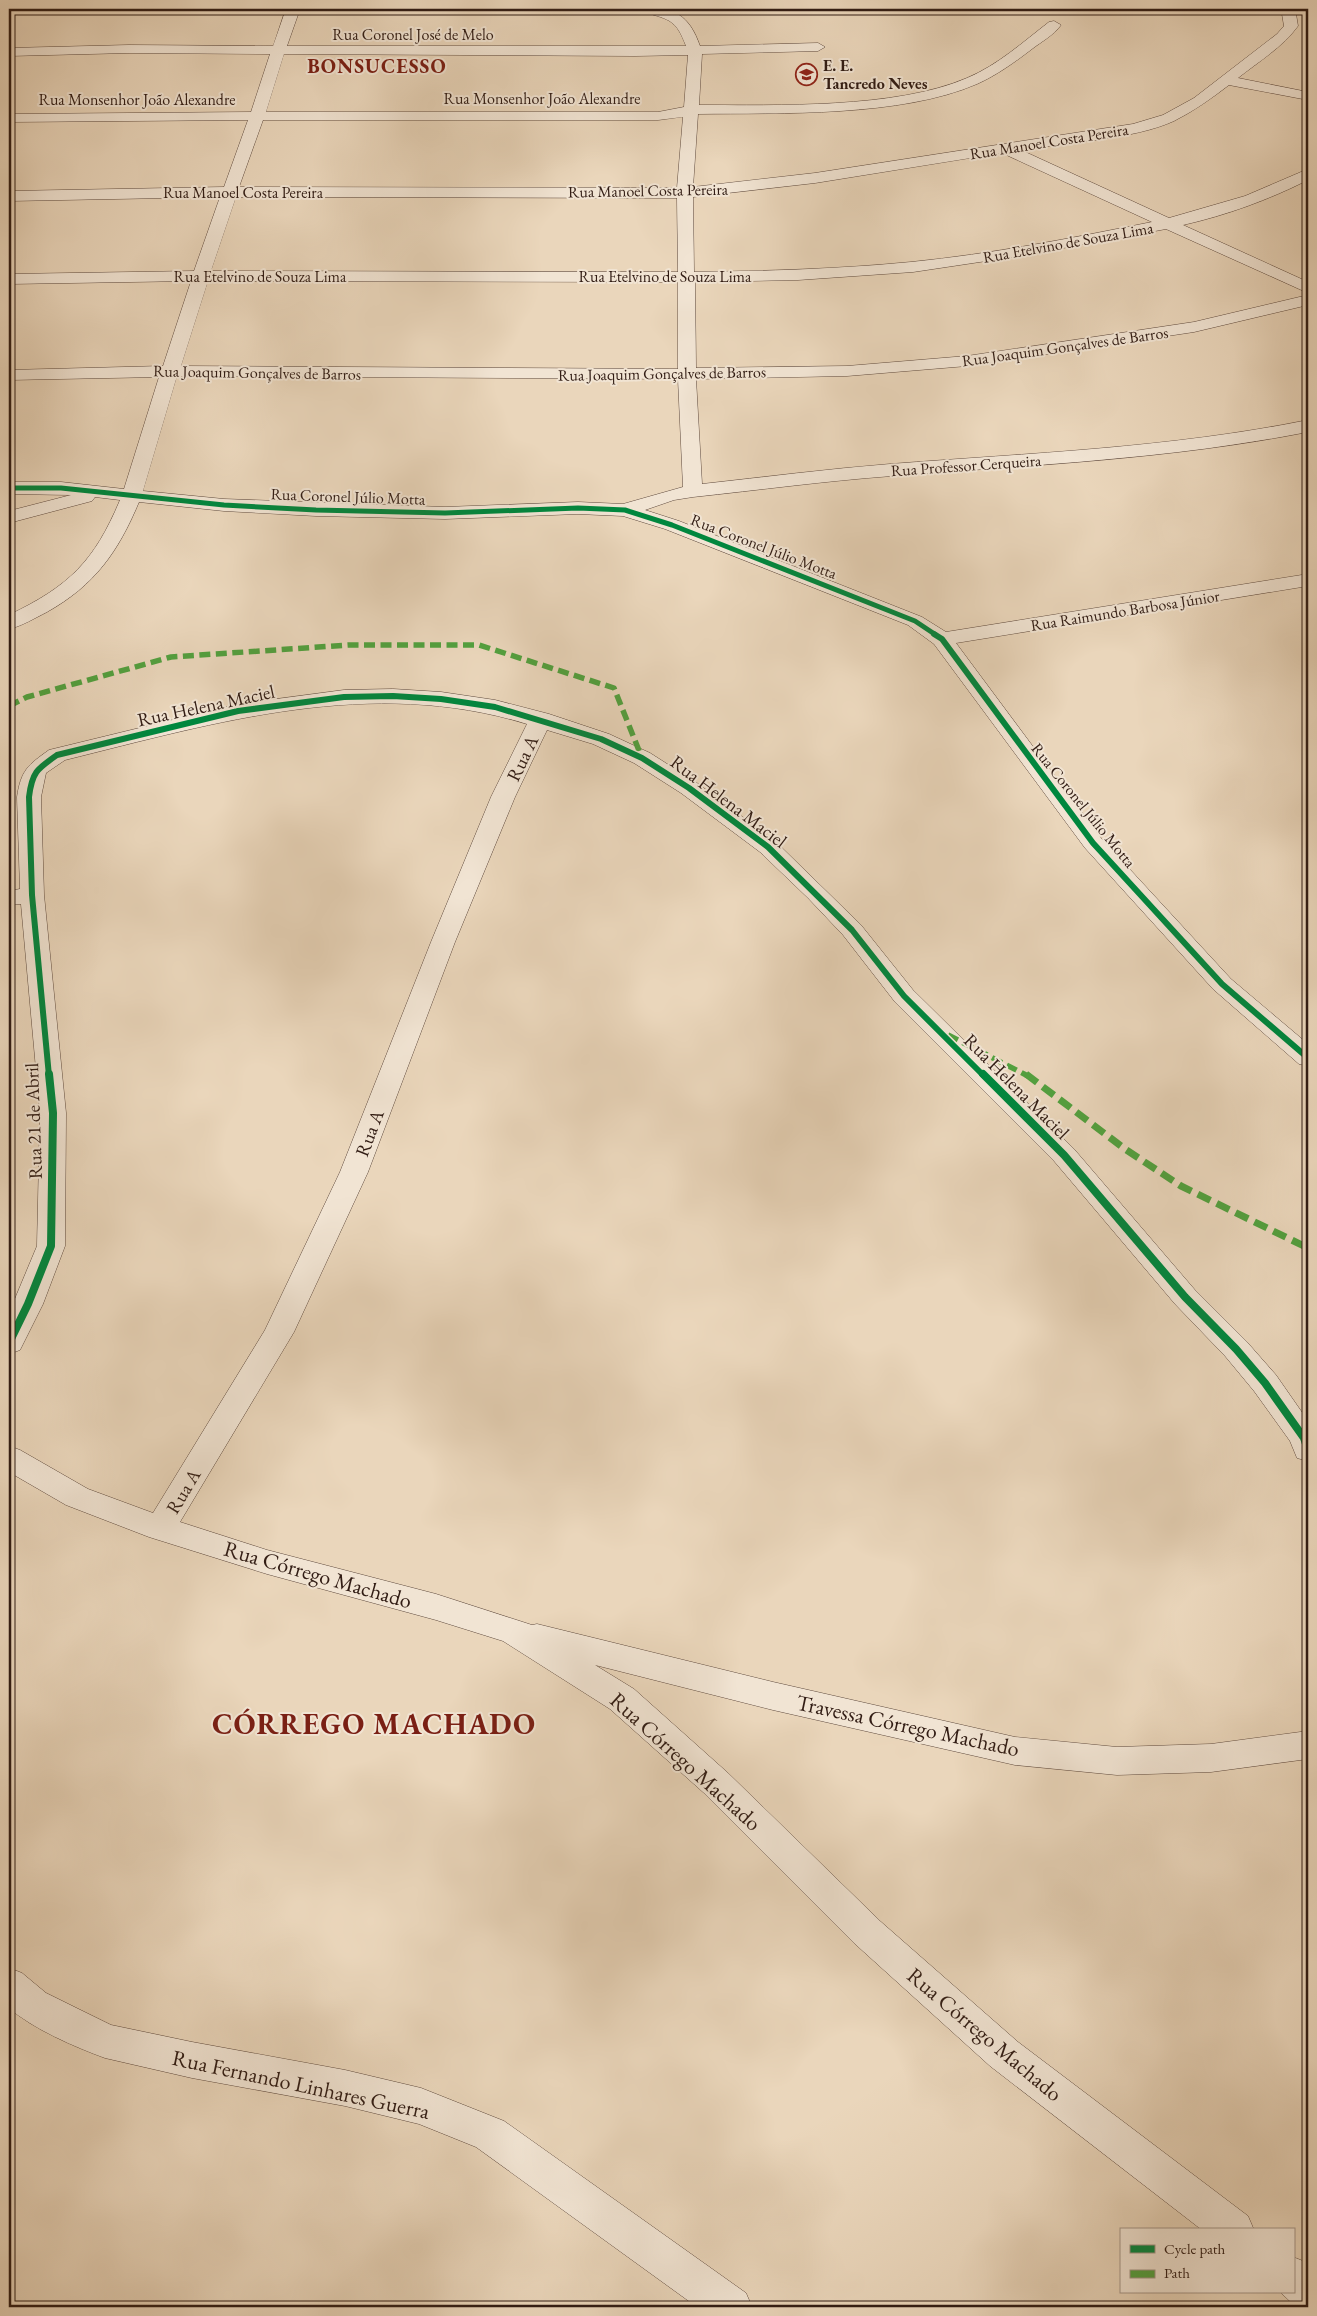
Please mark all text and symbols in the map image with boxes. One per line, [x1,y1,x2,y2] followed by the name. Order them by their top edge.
[332,24,494,45] street label: Rua Coronel José de Melo
[307,53,447,79] district label: BONSUCESSO
[823,55,928,94] place label: E. E. Tancredo Neves
[795,62,819,86] school or university icon: E. E. Tancredo Neves
[443,88,641,109] street label: Rua Monsenhor João Alexandre
[38,89,236,110] street label: Rua Monsenhor João Alexandre
[968,119,1130,164] street label: Rua Manoel Costa Pereira
[568,179,729,202] street label: Rua Manoel Costa Pereira
[163,182,324,203] street label: Rua Manoel Costa Pereira
[981,217,1156,268] street label: Rua Etelvino de Souza Lima
[174,266,347,287] street label: Rua Etelvino de Souza Lima
[579,266,752,287] street label: Rua Etelvino de Souza Lima
[961,322,1170,371] street label: Rua Joaquim Gonçalves de Barros
[153,360,361,385] street label: Rua Joaquim Gonçalves de Barros
[558,361,766,386] street label: Rua Joaquim Gonçalves de Barros
[890,450,1043,481] street label: Rua Professor Cerqueira
[270,483,426,510] street label: Rua Coronel Júlio Motta
[688,509,840,584] street label: Rua Coronel Júlio Motta
[1029,585,1222,636] street label: Rua Raimundo Barbosa Júnior
[135,679,278,732] street label: Rua Helena Maciel
[501,730,545,785] street label: Rua A
[1027,739,1141,873] street label: Rua Coronel Júlio Motta
[665,749,792,854] street label: Rua Helena Maciel
[958,1028,1075,1145] street label: Rua Helena Maciel
[19,1062,48,1180] street label: Rua 21 de Abril
[349,1105,390,1160] street label: Rua A
[160,1463,207,1518] street label: Rua A
[220,1534,415,1615] street label: Rua Córrego Machado
[604,1686,768,1837] street label: Rua Córrego Machado
[794,1688,1022,1763] street label: Travessa Córrego Machado
[212,1705,536,1743] district label: CÓRREGO MACHADO
[901,1961,1069,2108] street label: Rua Córrego Machado
[169,2043,433,2126] street label: Rua Fernando Linhares Guerra
[1120,2228,1294,2294] legend
[1164,2239,1226,2258] text: Cycle path
[1164,2263,1190,2282] text: Path

